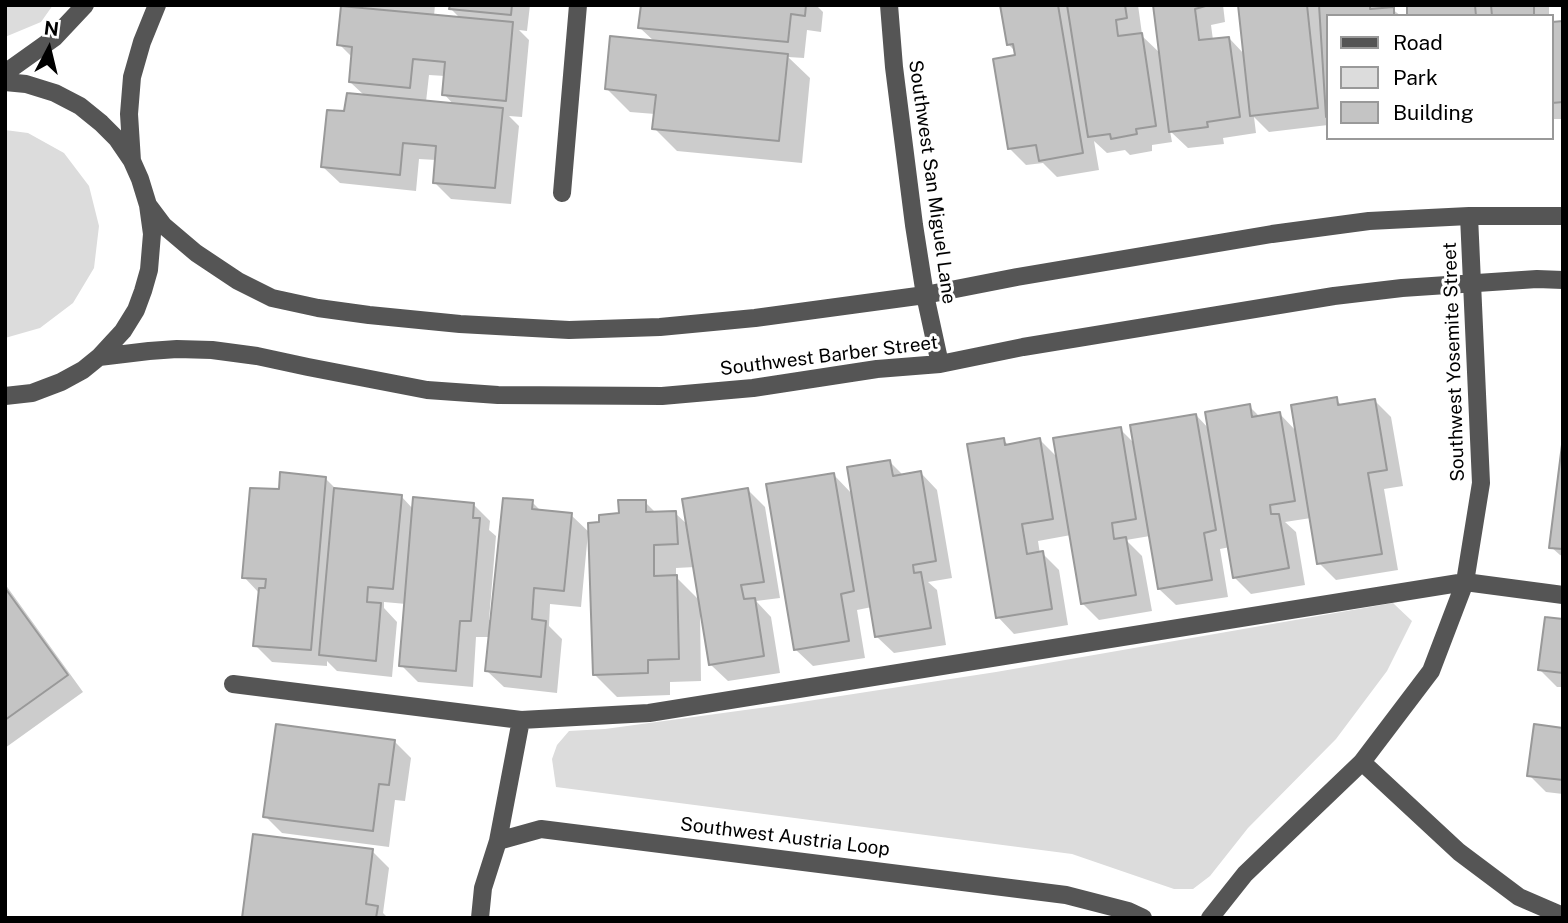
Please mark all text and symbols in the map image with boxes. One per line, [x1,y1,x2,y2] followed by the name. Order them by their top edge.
[14,14,84,84] north arrow
[1326,14,1554,140] legend
[43,16,60,40] text: N
[1393,30,1443,55] text: Road
[904,59,960,305] street label: Southwest San Miguel Lane
[1393,65,1438,90] text: Park
[1393,100,1474,125] text: Building
[1438,242,1470,482] street label: Southwest Yosemite Street
[719,331,939,381] street label: Southwest Barber Street
[679,813,891,861] street label: Southwest Austria Loop

